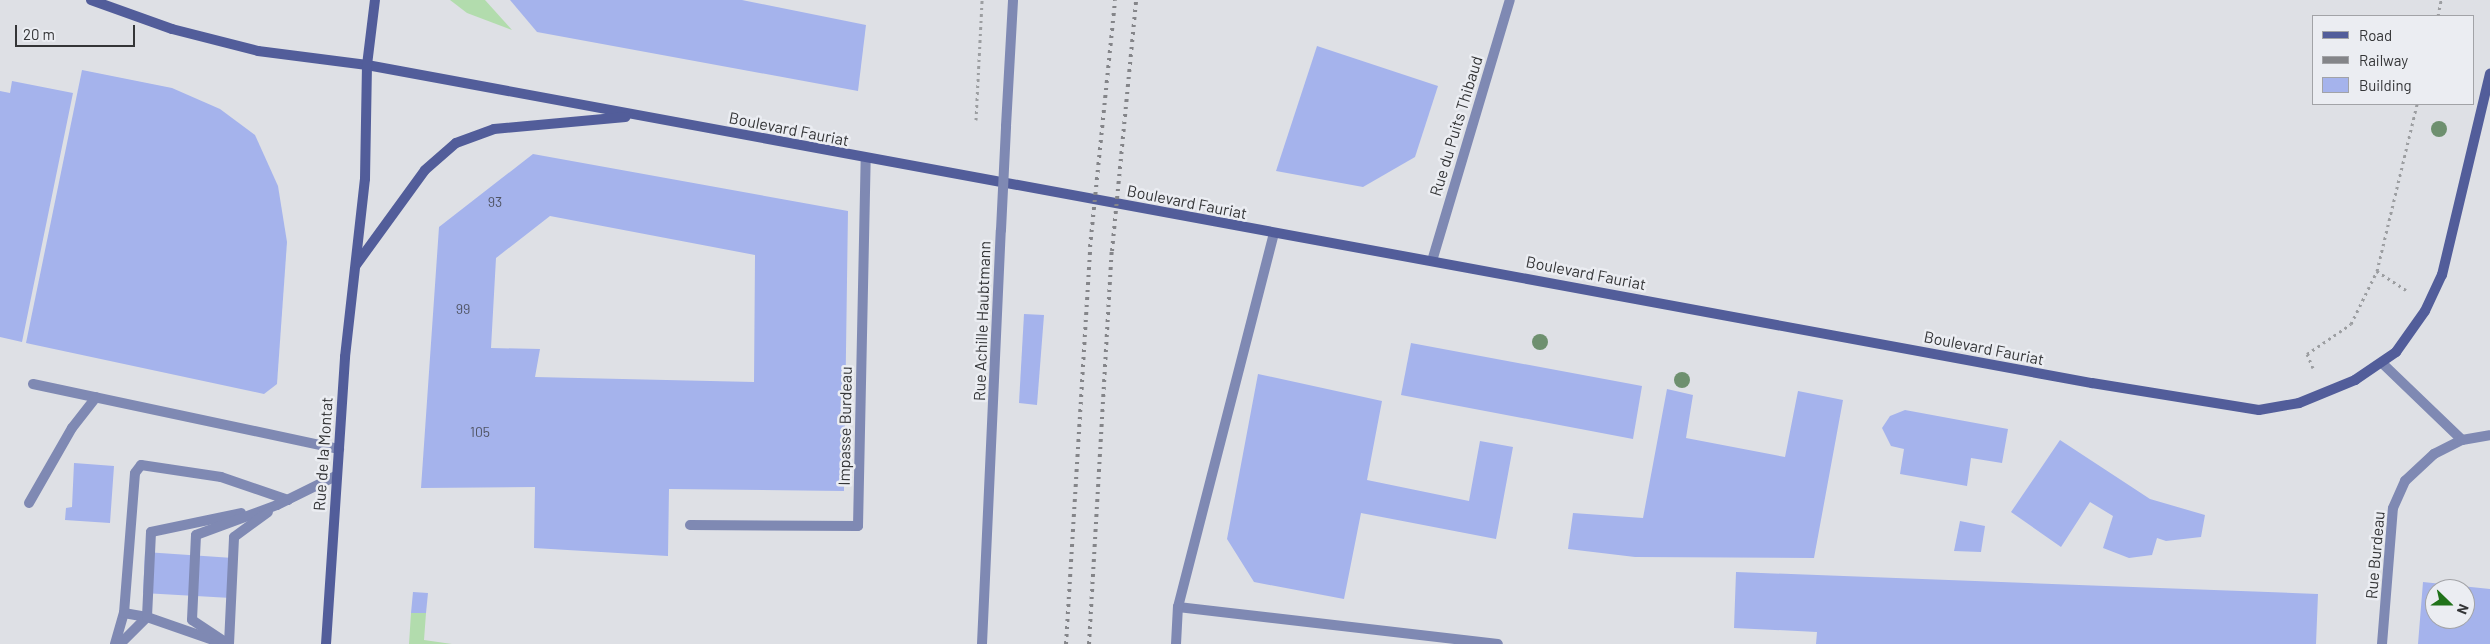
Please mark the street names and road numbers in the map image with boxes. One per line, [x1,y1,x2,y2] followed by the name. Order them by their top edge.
[1426,54,1486,198] street label: Rue du Puits Thibaud
[727,108,851,150] street label: Boulevard Fauriat
[1125,181,1249,223] street label: Boulevard Fauriat
[970,241,994,401] street label: Rue Achille Haubtmann
[1524,252,1648,294] street label: Boulevard Fauriat
[1922,327,2046,369] street label: Boulevard Fauriat
[834,366,856,486] street label: Impasse Burdeau
[309,396,337,512] street label: Rue de la Montat
[2362,510,2388,600] street label: Rue Burdeau

